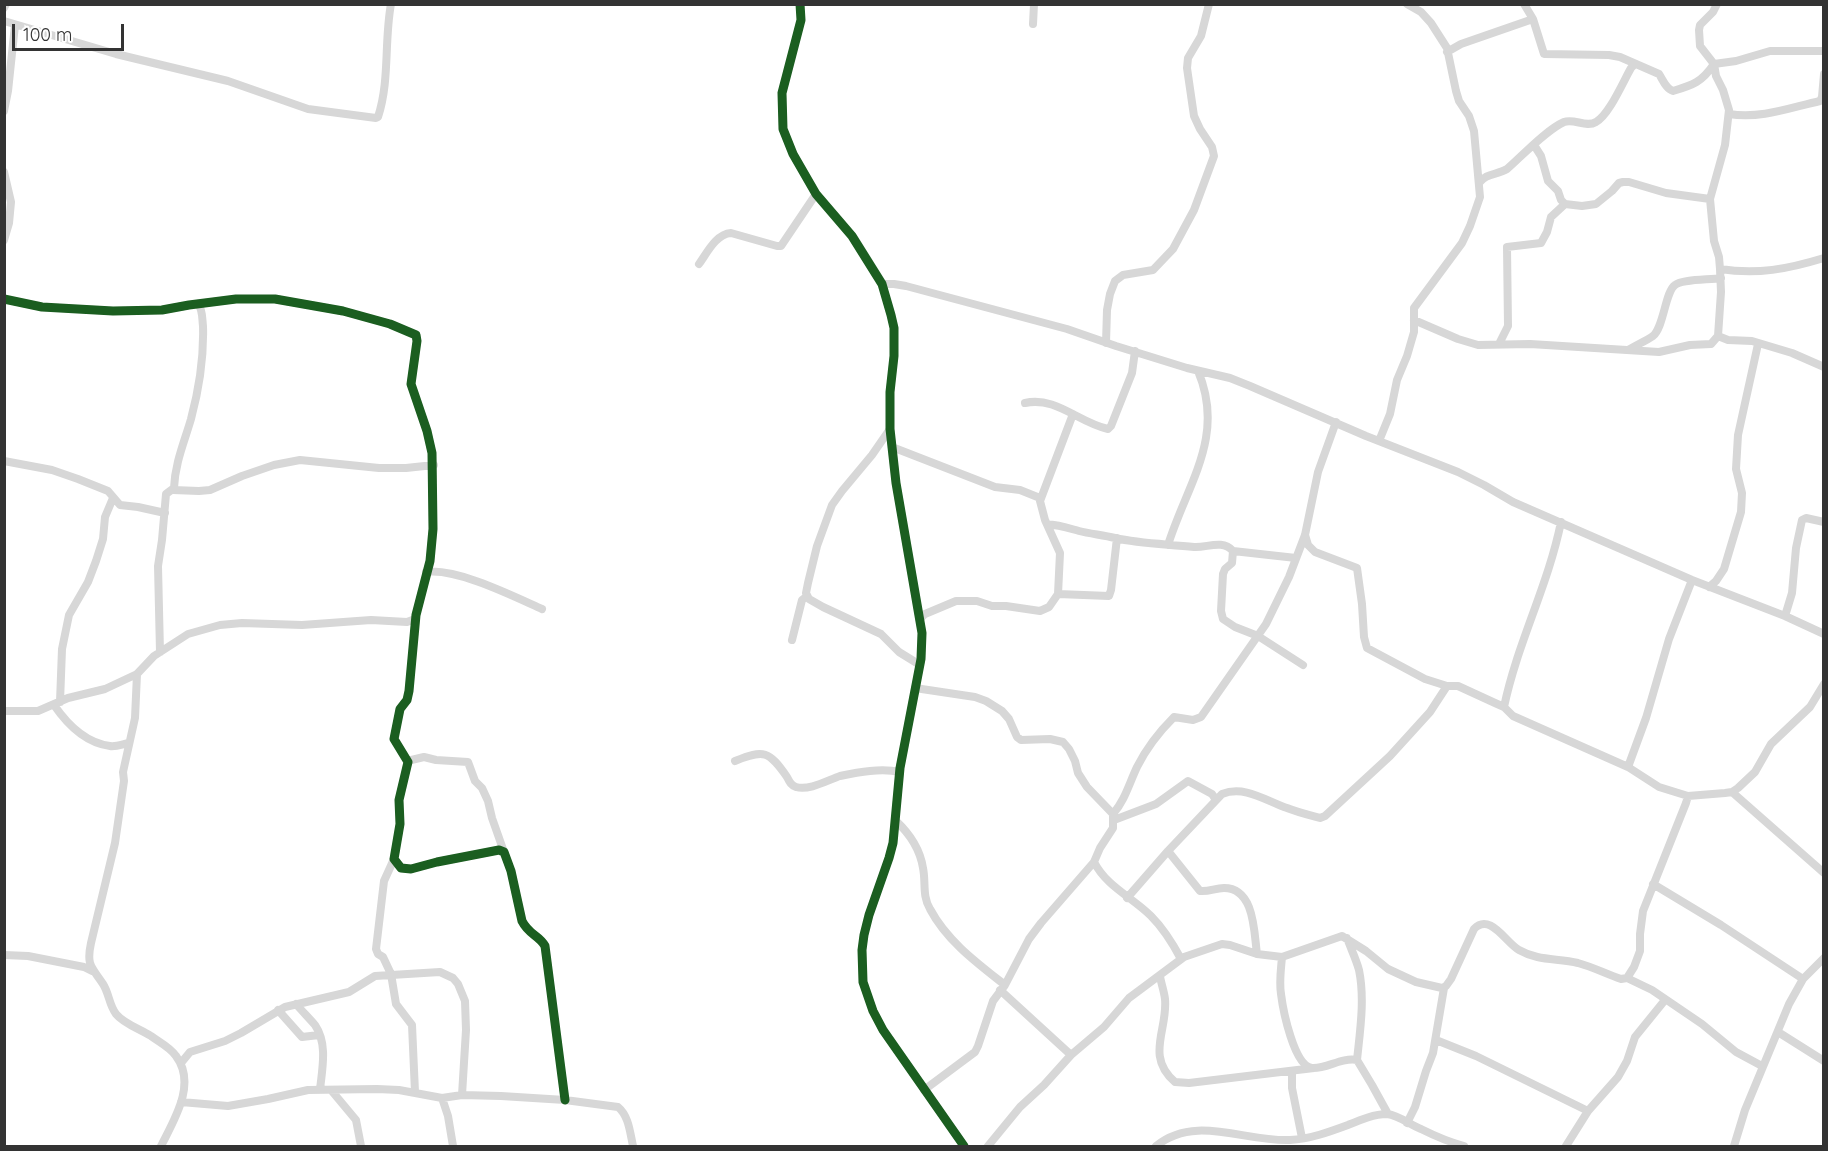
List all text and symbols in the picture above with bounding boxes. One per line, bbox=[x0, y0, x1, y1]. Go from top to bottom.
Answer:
scale bar bbox=[15, 12, 128, 50]
text: 100 m bbox=[23, 23, 72, 46]

